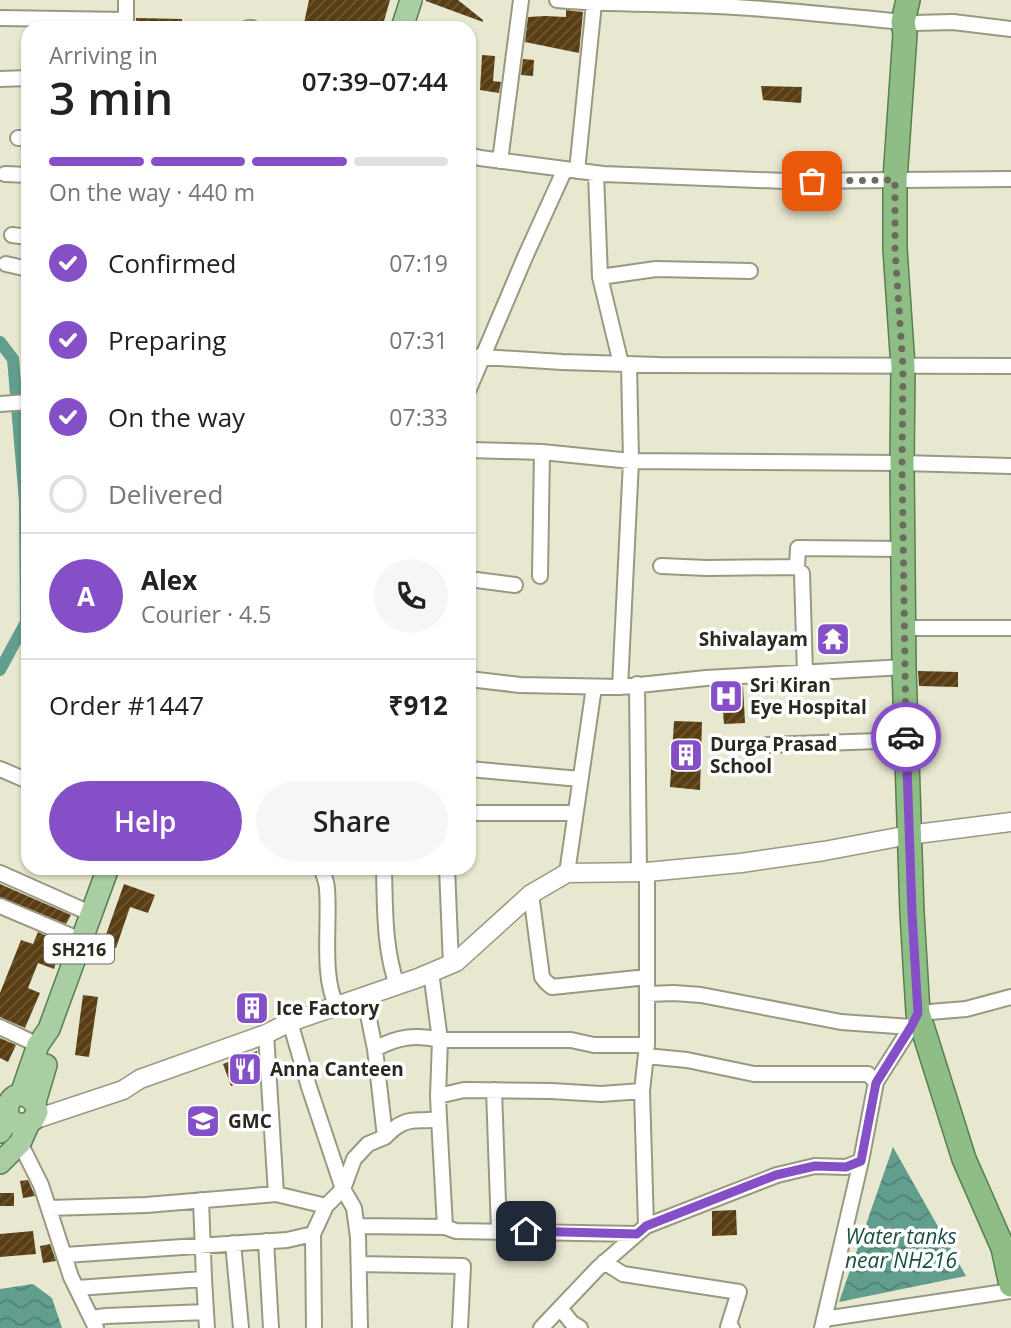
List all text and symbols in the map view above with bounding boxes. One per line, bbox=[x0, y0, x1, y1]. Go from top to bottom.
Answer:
text: Arriving in bbox=[49, 39, 158, 71]
text: 07:39–07:44 bbox=[302, 63, 448, 99]
text: 3 min bbox=[49, 66, 173, 128]
pin bbox=[782, 151, 842, 211]
icon: bag bbox=[793, 162, 831, 200]
text: On the way · 440 m bbox=[49, 176, 255, 208]
icon: check bbox=[49, 244, 87, 282]
text: Confirmed bbox=[108, 245, 236, 281]
text: 07:19 bbox=[389, 247, 448, 279]
icon: check bbox=[49, 321, 87, 359]
text: Preparing bbox=[108, 322, 226, 358]
text: 07:31 bbox=[389, 324, 448, 356]
icon: check bbox=[49, 398, 87, 436]
text: On the way bbox=[108, 399, 245, 435]
text: 07:33 bbox=[389, 401, 448, 433]
text: Delivered bbox=[108, 476, 223, 512]
button: phone bbox=[374, 559, 448, 633]
text: Alex bbox=[141, 562, 197, 598]
text: A bbox=[77, 578, 95, 614]
text: Courier · 4.5 bbox=[141, 598, 271, 630]
temple icon: Shivalayam bbox=[814, 620, 852, 658]
place label: Shivalayam bbox=[699, 626, 808, 652]
place label: Sri Kiran Eye Hospital bbox=[750, 672, 867, 720]
hospital icon: Sri Kiran Eye Hospital bbox=[707, 677, 745, 715]
text: Order #1447 bbox=[49, 687, 204, 723]
text: ₹912 bbox=[389, 687, 448, 723]
courier bbox=[871, 702, 941, 772]
icon: car bbox=[887, 718, 925, 756]
place label: Durga Prasad School bbox=[710, 731, 837, 779]
building icon: Durga Prasad School bbox=[667, 736, 705, 774]
button: Help bbox=[49, 781, 242, 861]
button: Share bbox=[256, 781, 448, 861]
road number: SH216 bbox=[44, 934, 114, 964]
building icon: Ice Factory bbox=[233, 989, 271, 1027]
place label: Ice Factory bbox=[276, 995, 380, 1021]
restaurant icon: Anna Canteen bbox=[226, 1050, 264, 1088]
place label: Anna Canteen bbox=[270, 1056, 404, 1082]
school or university icon: GMC bbox=[184, 1102, 222, 1140]
place label: GMC bbox=[228, 1108, 272, 1134]
pin bbox=[496, 1201, 556, 1261]
icon: home bbox=[507, 1212, 545, 1250]
water label: Water tanks near NH216 bbox=[845, 1222, 957, 1274]

